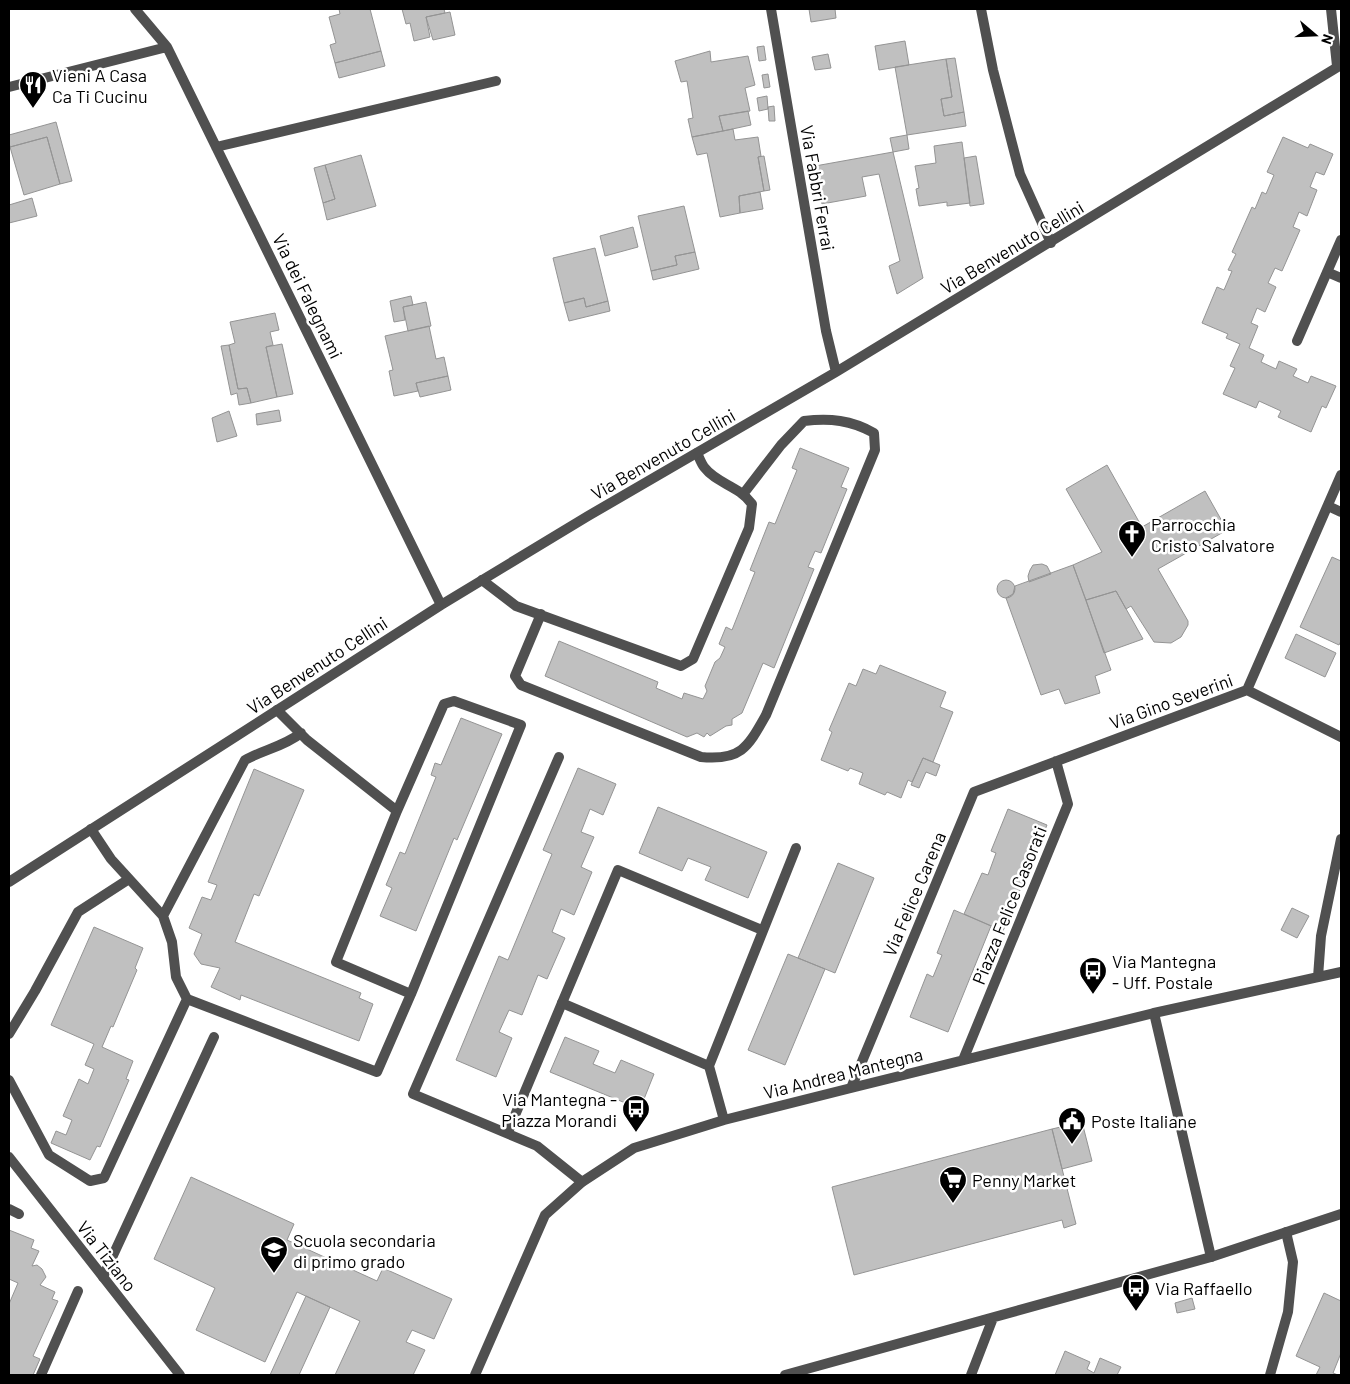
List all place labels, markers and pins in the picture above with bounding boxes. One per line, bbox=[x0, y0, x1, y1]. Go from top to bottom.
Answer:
place label: Vieni A Casa Ca Ti Cucinu bbox=[52, 64, 148, 107]
restaurant icon: Vieni A Casa Ca Ti Cucinu bbox=[18, 70, 48, 109]
place label: Parrocchia Cristo Salvatore bbox=[1151, 513, 1275, 556]
church icon: Parrocchia Cristo Salvatore bbox=[1117, 519, 1147, 558]
place label: Via Mantegna - Uff. Postale bbox=[1112, 950, 1216, 993]
bus stop icon: Via Mantegna - Uff. Postale bbox=[1078, 956, 1108, 995]
place label: Via Mantegna - Piazza Morandi bbox=[501, 1088, 617, 1131]
bus stop icon: Via Mantegna - Piazza Morandi bbox=[621, 1094, 651, 1133]
public building icon: Poste Italiane bbox=[1057, 1106, 1087, 1145]
place label: Poste Italiane bbox=[1091, 1110, 1197, 1132]
supermarket icon: Penny Market bbox=[938, 1165, 968, 1204]
place label: Penny Market bbox=[972, 1169, 1076, 1191]
place label: Scuola secondaria di primo grado bbox=[293, 1229, 436, 1272]
school or university icon: Scuola secondaria di primo grado bbox=[259, 1235, 289, 1274]
bus stop icon: Via Raffaello bbox=[1121, 1273, 1151, 1312]
place label: Via Raffaello bbox=[1155, 1277, 1253, 1299]

